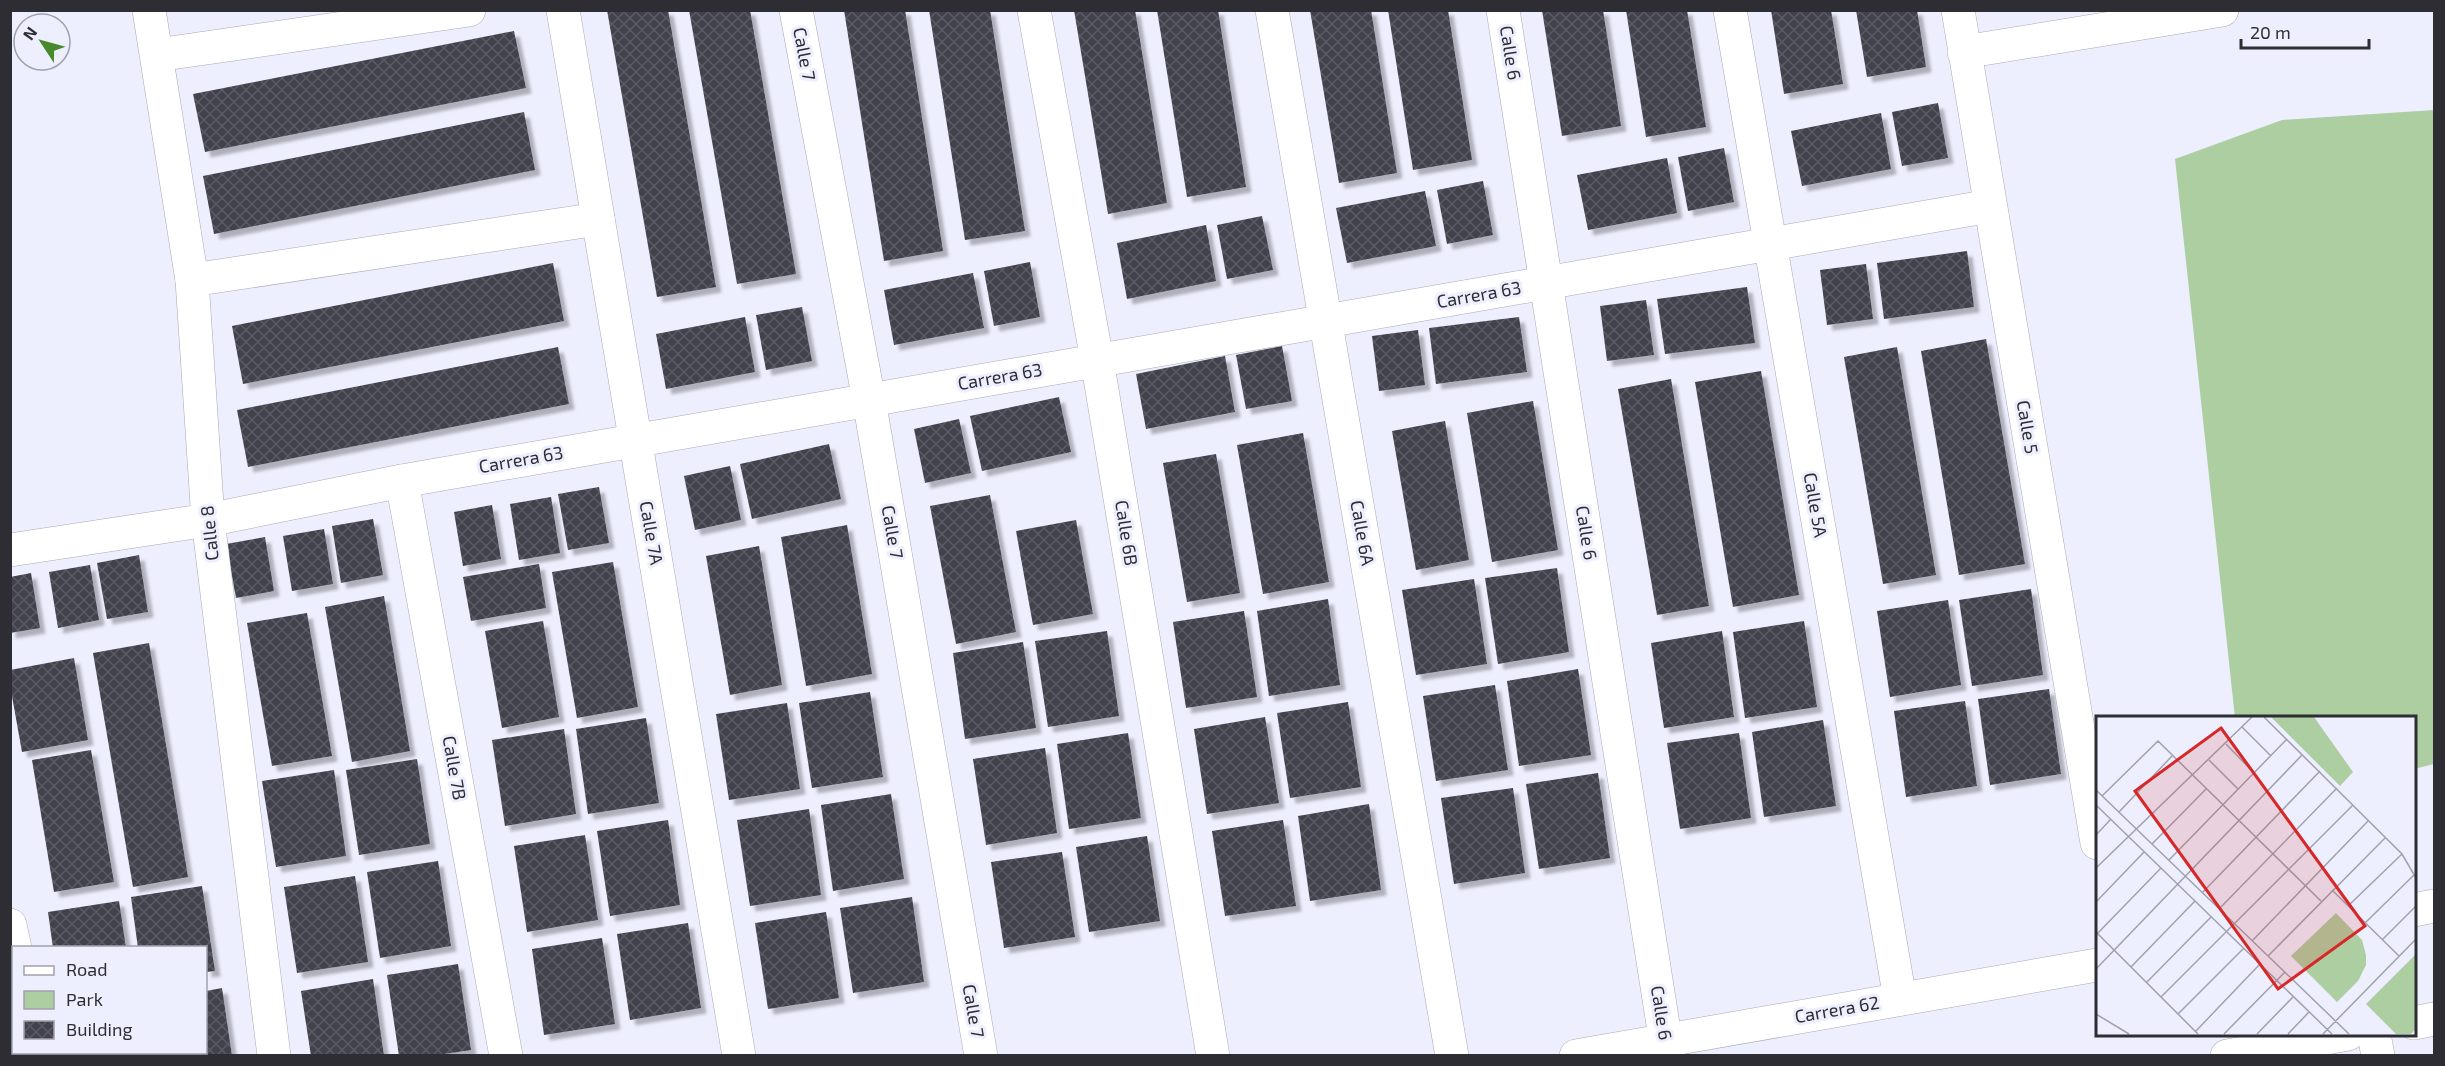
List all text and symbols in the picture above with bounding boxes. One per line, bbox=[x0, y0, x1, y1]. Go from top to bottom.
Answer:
north arrow bbox=[12, 12, 72, 72]
scale bar bbox=[2241, 12, 2368, 50]
text: 20 m bbox=[2250, 21, 2291, 43]
text: N bbox=[18, 23, 41, 43]
street label: Calle 6 bbox=[1496, 24, 1526, 82]
street label: Calle 7 bbox=[789, 25, 821, 82]
street label: Carrera 63 bbox=[1435, 276, 1523, 312]
street label: Carrera 63 bbox=[956, 358, 1044, 394]
street label: Calle 5 bbox=[2012, 398, 2044, 455]
street label: Carrera 63 bbox=[477, 441, 565, 477]
street label: Calle 5A bbox=[1799, 471, 1833, 540]
street label: Calle 6A bbox=[1346, 498, 1380, 568]
street label: Calle 7A bbox=[636, 499, 669, 567]
street label: Calle 6B bbox=[1111, 499, 1143, 567]
street label: Calle 7 bbox=[877, 503, 908, 560]
street label: Calle 8 bbox=[195, 504, 223, 562]
street label: Calle 6 bbox=[1572, 504, 1602, 562]
inset map bbox=[2096, 716, 2415, 1036]
street label: Calle 7B bbox=[439, 734, 471, 802]
legend bbox=[12, 946, 207, 1054]
text: Road bbox=[66, 958, 107, 980]
street label: Calle 7 bbox=[958, 982, 989, 1039]
street label: Calle 6 bbox=[1647, 984, 1677, 1042]
text: Park bbox=[66, 988, 103, 1010]
street label: Carrera 62 bbox=[1793, 991, 1881, 1027]
text: Building bbox=[66, 1018, 133, 1040]

